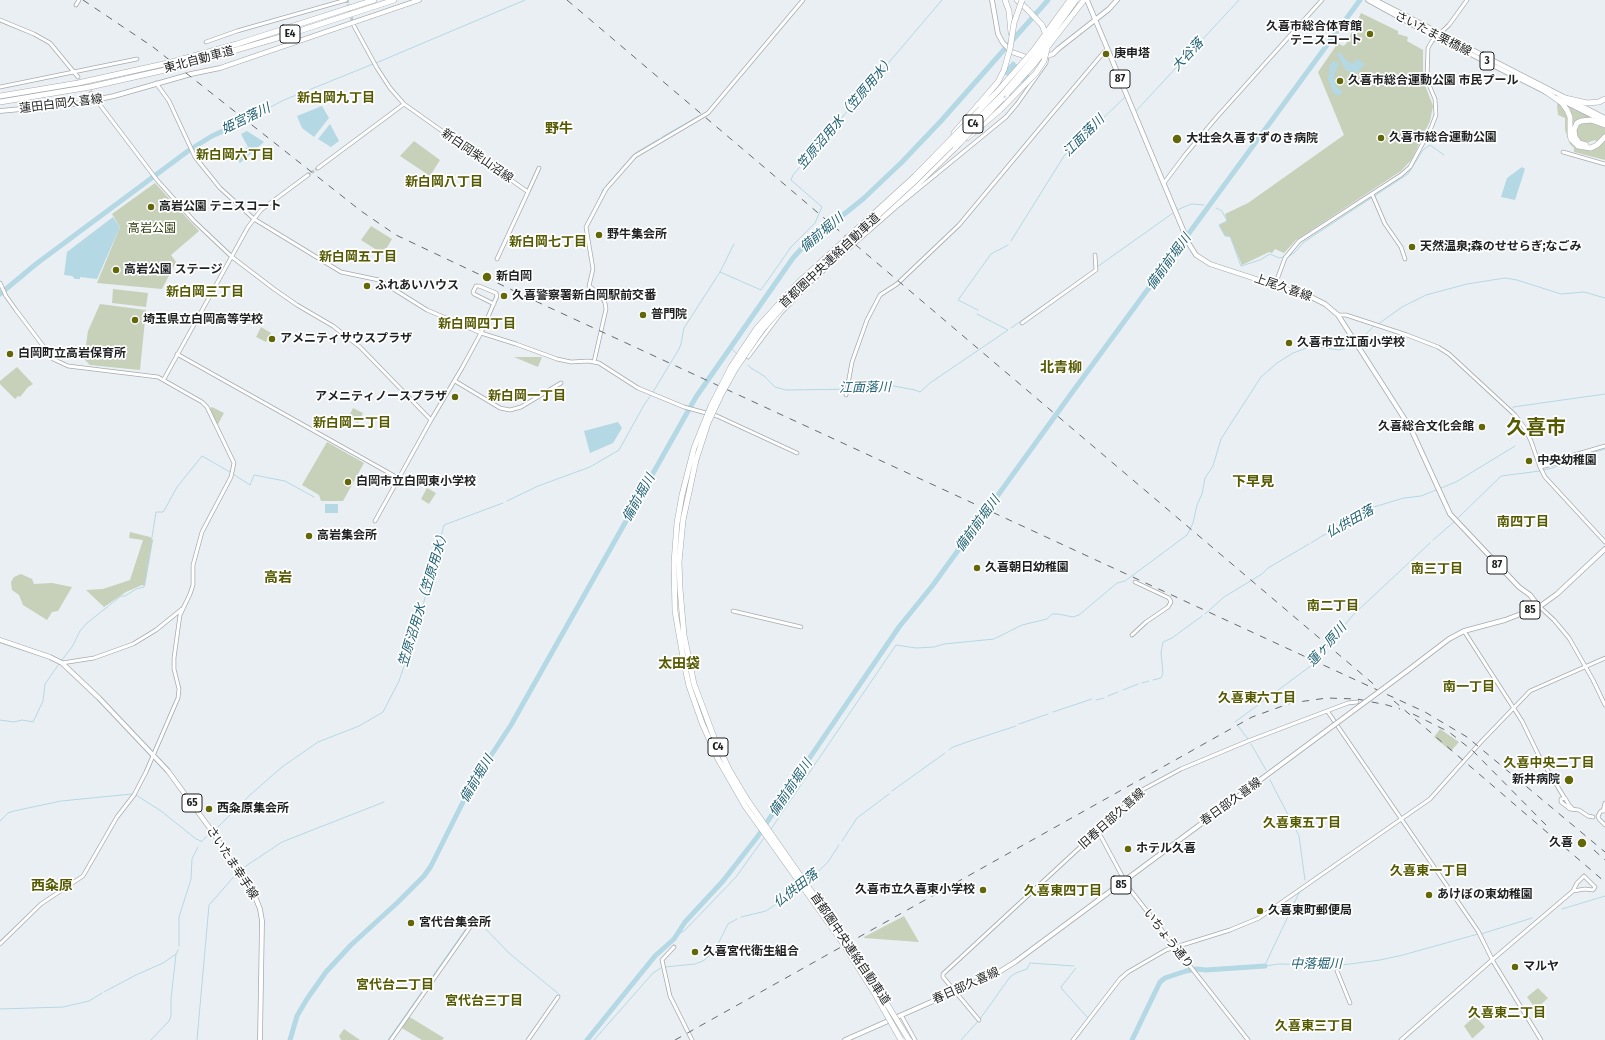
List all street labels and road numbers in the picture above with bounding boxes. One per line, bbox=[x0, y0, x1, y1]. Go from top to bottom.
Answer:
street label: さいたま栗橋線 bbox=[1392, 9, 1474, 59]
road number: E4 bbox=[280, 25, 300, 43]
street label: 東北自動車道 bbox=[162, 44, 236, 76]
road number: 3 bbox=[1480, 52, 1494, 70]
road number: 87 bbox=[1110, 70, 1130, 88]
street label: 蓮田白岡久喜線 bbox=[18, 92, 104, 116]
road number: C4 bbox=[963, 115, 983, 133]
street label: 新白岡柴山沼線 bbox=[438, 126, 516, 186]
street label: 首都圏中央連絡自動車道 bbox=[777, 211, 883, 311]
street label: 上尾久喜線 bbox=[1252, 271, 1314, 305]
road number: 87 bbox=[1487, 556, 1507, 574]
road number: 85 bbox=[1520, 601, 1540, 619]
road number: C4 bbox=[708, 738, 728, 756]
street label: 春日部久喜線 bbox=[1198, 775, 1264, 829]
street label: 旧春日部久喜線 bbox=[1076, 786, 1148, 852]
road number: 65 bbox=[182, 794, 202, 812]
street label: さいたま幸手線 bbox=[203, 824, 261, 902]
road number: 85 bbox=[1111, 876, 1131, 894]
street label: 首都圏中央連絡自動車道 bbox=[807, 890, 893, 1008]
street label: いちょう通り bbox=[1140, 906, 1196, 972]
street label: 春日部久喜線 bbox=[930, 965, 1002, 1007]

